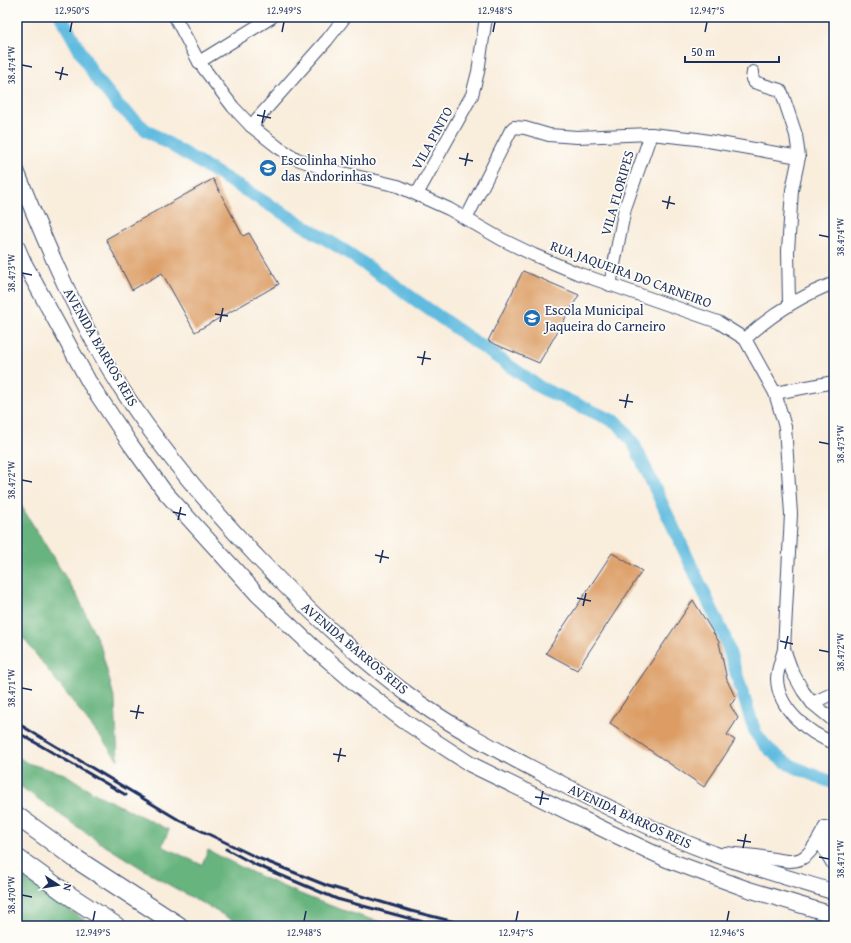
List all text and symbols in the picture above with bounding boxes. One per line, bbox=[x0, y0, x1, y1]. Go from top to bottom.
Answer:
text: 12.950°S bbox=[55, 3, 90, 18]
text: 12.949°S bbox=[267, 3, 302, 18]
text: 12.948°S bbox=[478, 3, 513, 18]
text: 12.947°S bbox=[690, 3, 725, 18]
scale bar bbox=[685, 38, 779, 64]
text: 50 m bbox=[691, 43, 715, 60]
text: 38.474°W bbox=[4, 45, 19, 84]
street label: VILA PINTO bbox=[406, 103, 458, 173]
street label: VILA FLORIPES bbox=[595, 148, 639, 238]
place label: Escolinha Ninho das Andorinhas bbox=[281, 150, 376, 186]
school or university icon: Escolinha Ninho das Andorinhas bbox=[258, 158, 278, 178]
text: 38.474°W bbox=[833, 217, 848, 256]
street label: RUA JAQUEIRA DO CARNEIRO bbox=[547, 235, 715, 313]
text: 38.473°W bbox=[4, 253, 19, 292]
street label: AVENIDA BARROS REIS bbox=[59, 284, 143, 410]
place label: Escola Municipal Jaqueira do Carneiro bbox=[543, 300, 666, 336]
school or university icon: Escola Municipal Jaqueira do Carneiro bbox=[522, 308, 542, 328]
text: 38.473°W bbox=[833, 424, 848, 463]
text: 38.472°W bbox=[4, 460, 19, 499]
street label: AVENIDA BARROS REIS bbox=[297, 597, 413, 699]
text: 38.472°W bbox=[833, 632, 848, 671]
text: 38.471°W bbox=[4, 668, 19, 707]
street label: AVENIDA BARROS REIS bbox=[565, 779, 695, 853]
text: 38.471°W bbox=[833, 839, 848, 878]
north arrow bbox=[38, 865, 78, 905]
text: 38.470°W bbox=[4, 875, 19, 914]
text: N bbox=[59, 882, 76, 893]
text: 12.949°S bbox=[76, 925, 111, 940]
text: 12.948°S bbox=[287, 925, 322, 940]
text: 12.947°S bbox=[499, 925, 534, 940]
text: 12.946°S bbox=[710, 925, 745, 940]

